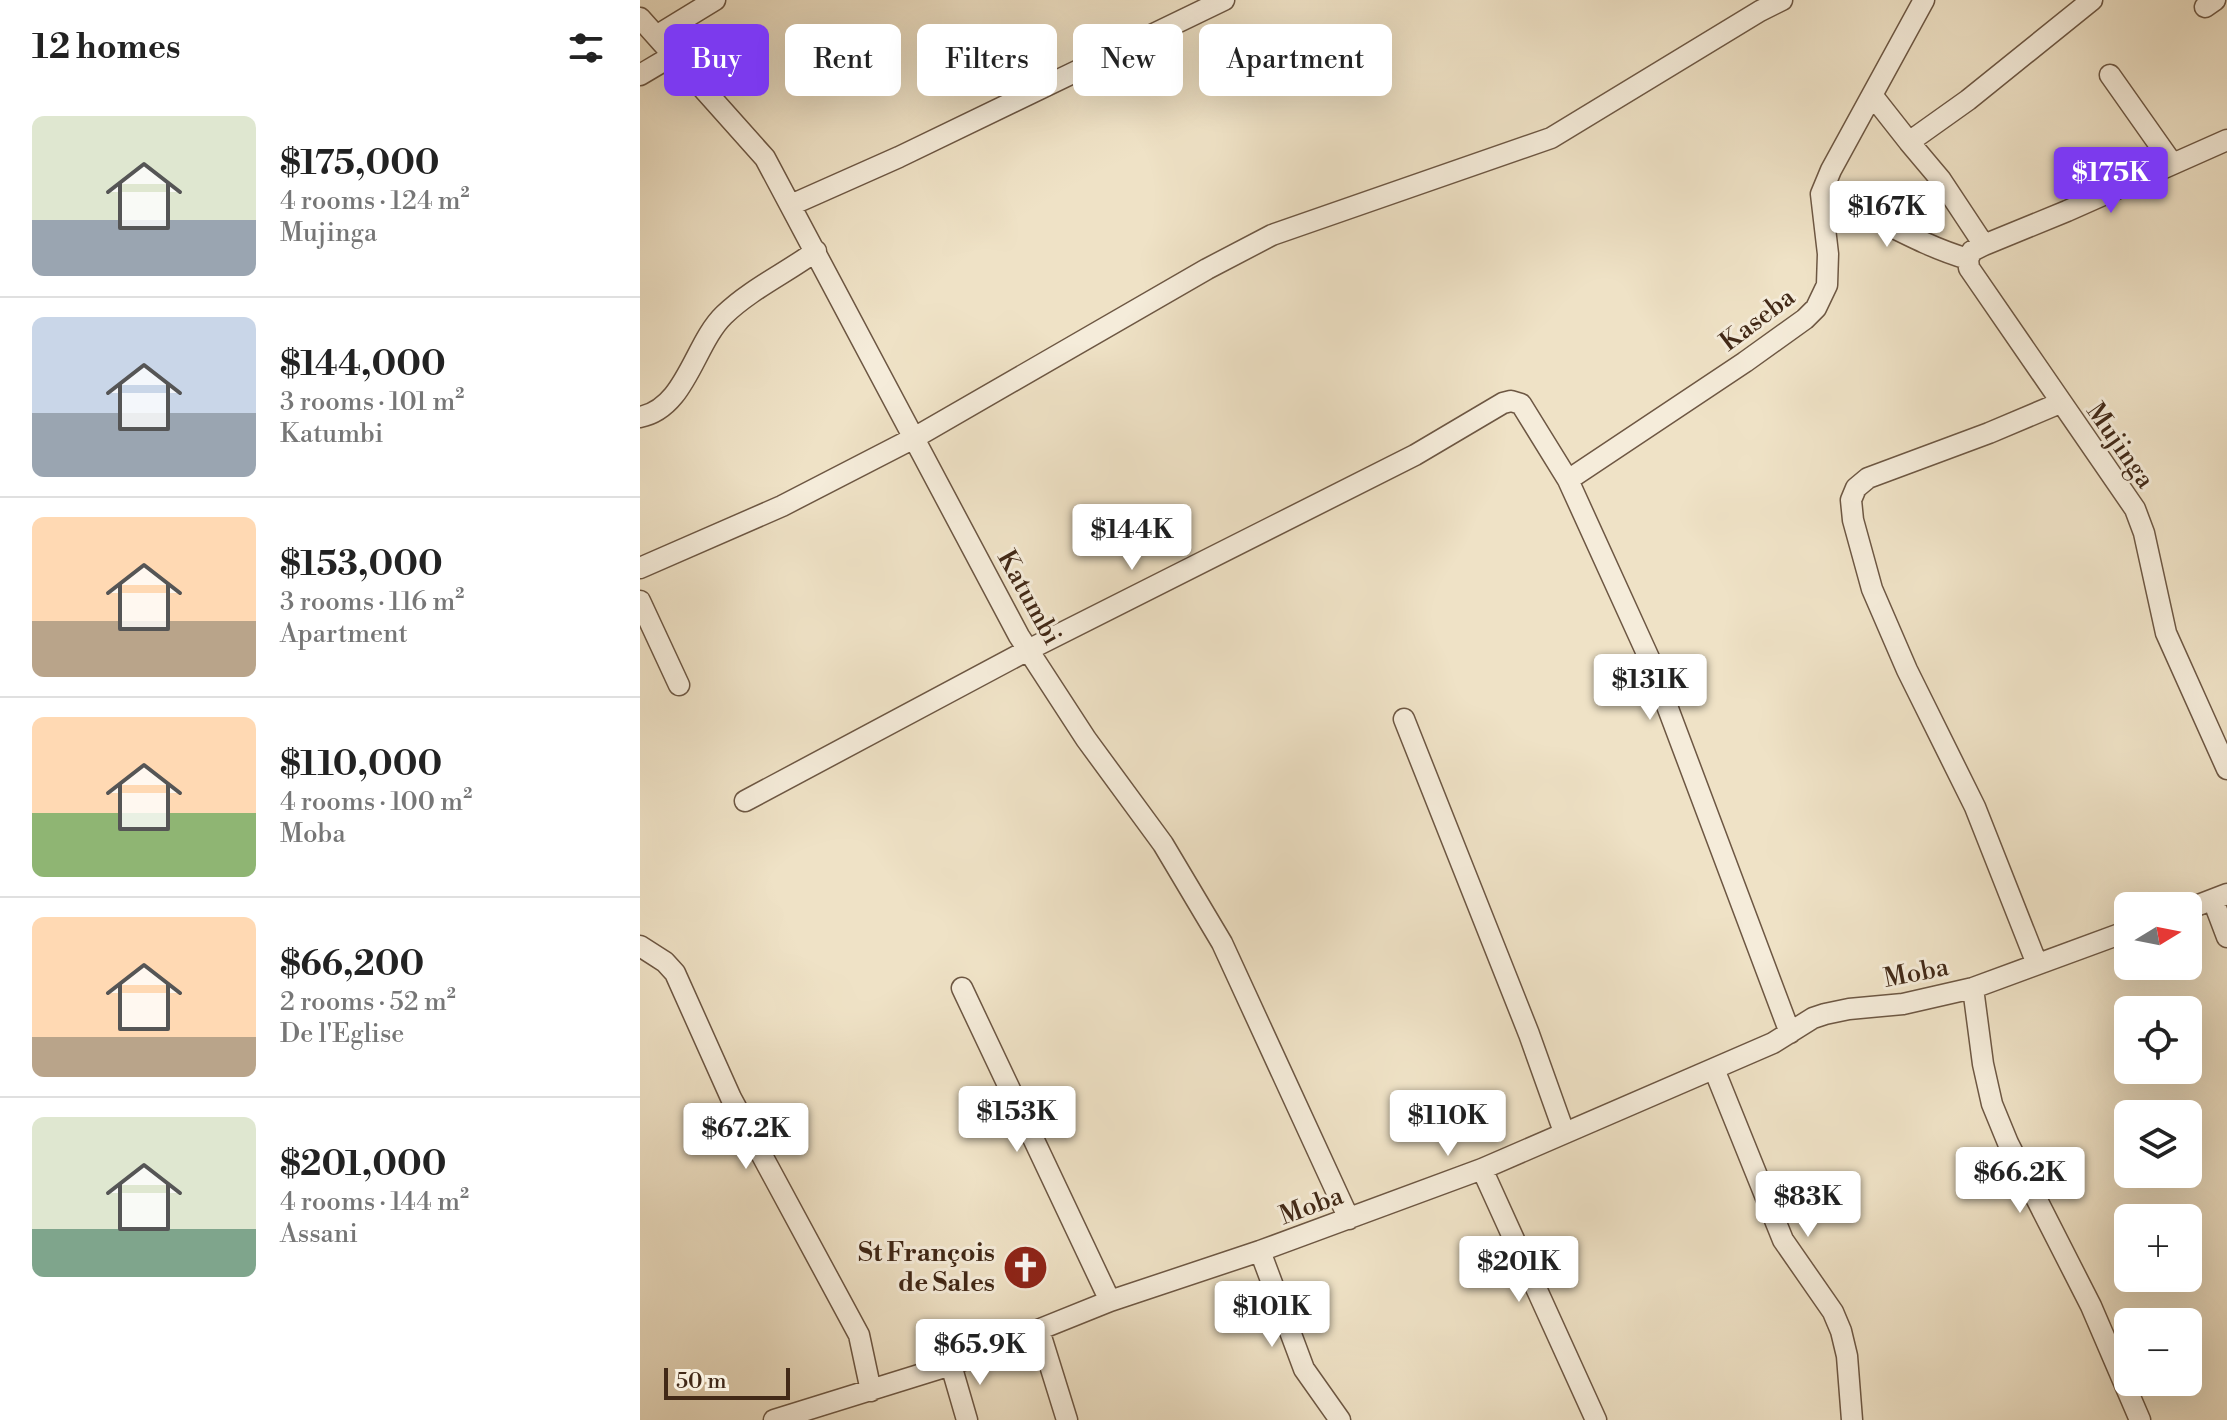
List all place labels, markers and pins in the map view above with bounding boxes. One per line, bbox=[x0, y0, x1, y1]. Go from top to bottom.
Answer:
pin: $175K bbox=[2055, 147, 2167, 215]
pin: $167K bbox=[1831, 181, 1943, 249]
pin: $144K bbox=[1076, 504, 1188, 572]
pin: $131K bbox=[1594, 654, 1706, 722]
pin: $153K bbox=[961, 1086, 1073, 1154]
pin: $110K bbox=[1392, 1090, 1504, 1158]
pin: $67.2K bbox=[681, 1103, 811, 1171]
pin: $66.2K bbox=[1955, 1147, 2085, 1215]
pin: $83K bbox=[1761, 1171, 1855, 1239]
pin: $201K bbox=[1463, 1236, 1575, 1304]
place label: St François de Sales bbox=[858, 1237, 995, 1299]
church icon: St François de Sales bbox=[1002, 1243, 1050, 1291]
pin: $101K bbox=[1216, 1281, 1328, 1349]
pin: $65.9K bbox=[915, 1319, 1045, 1387]

